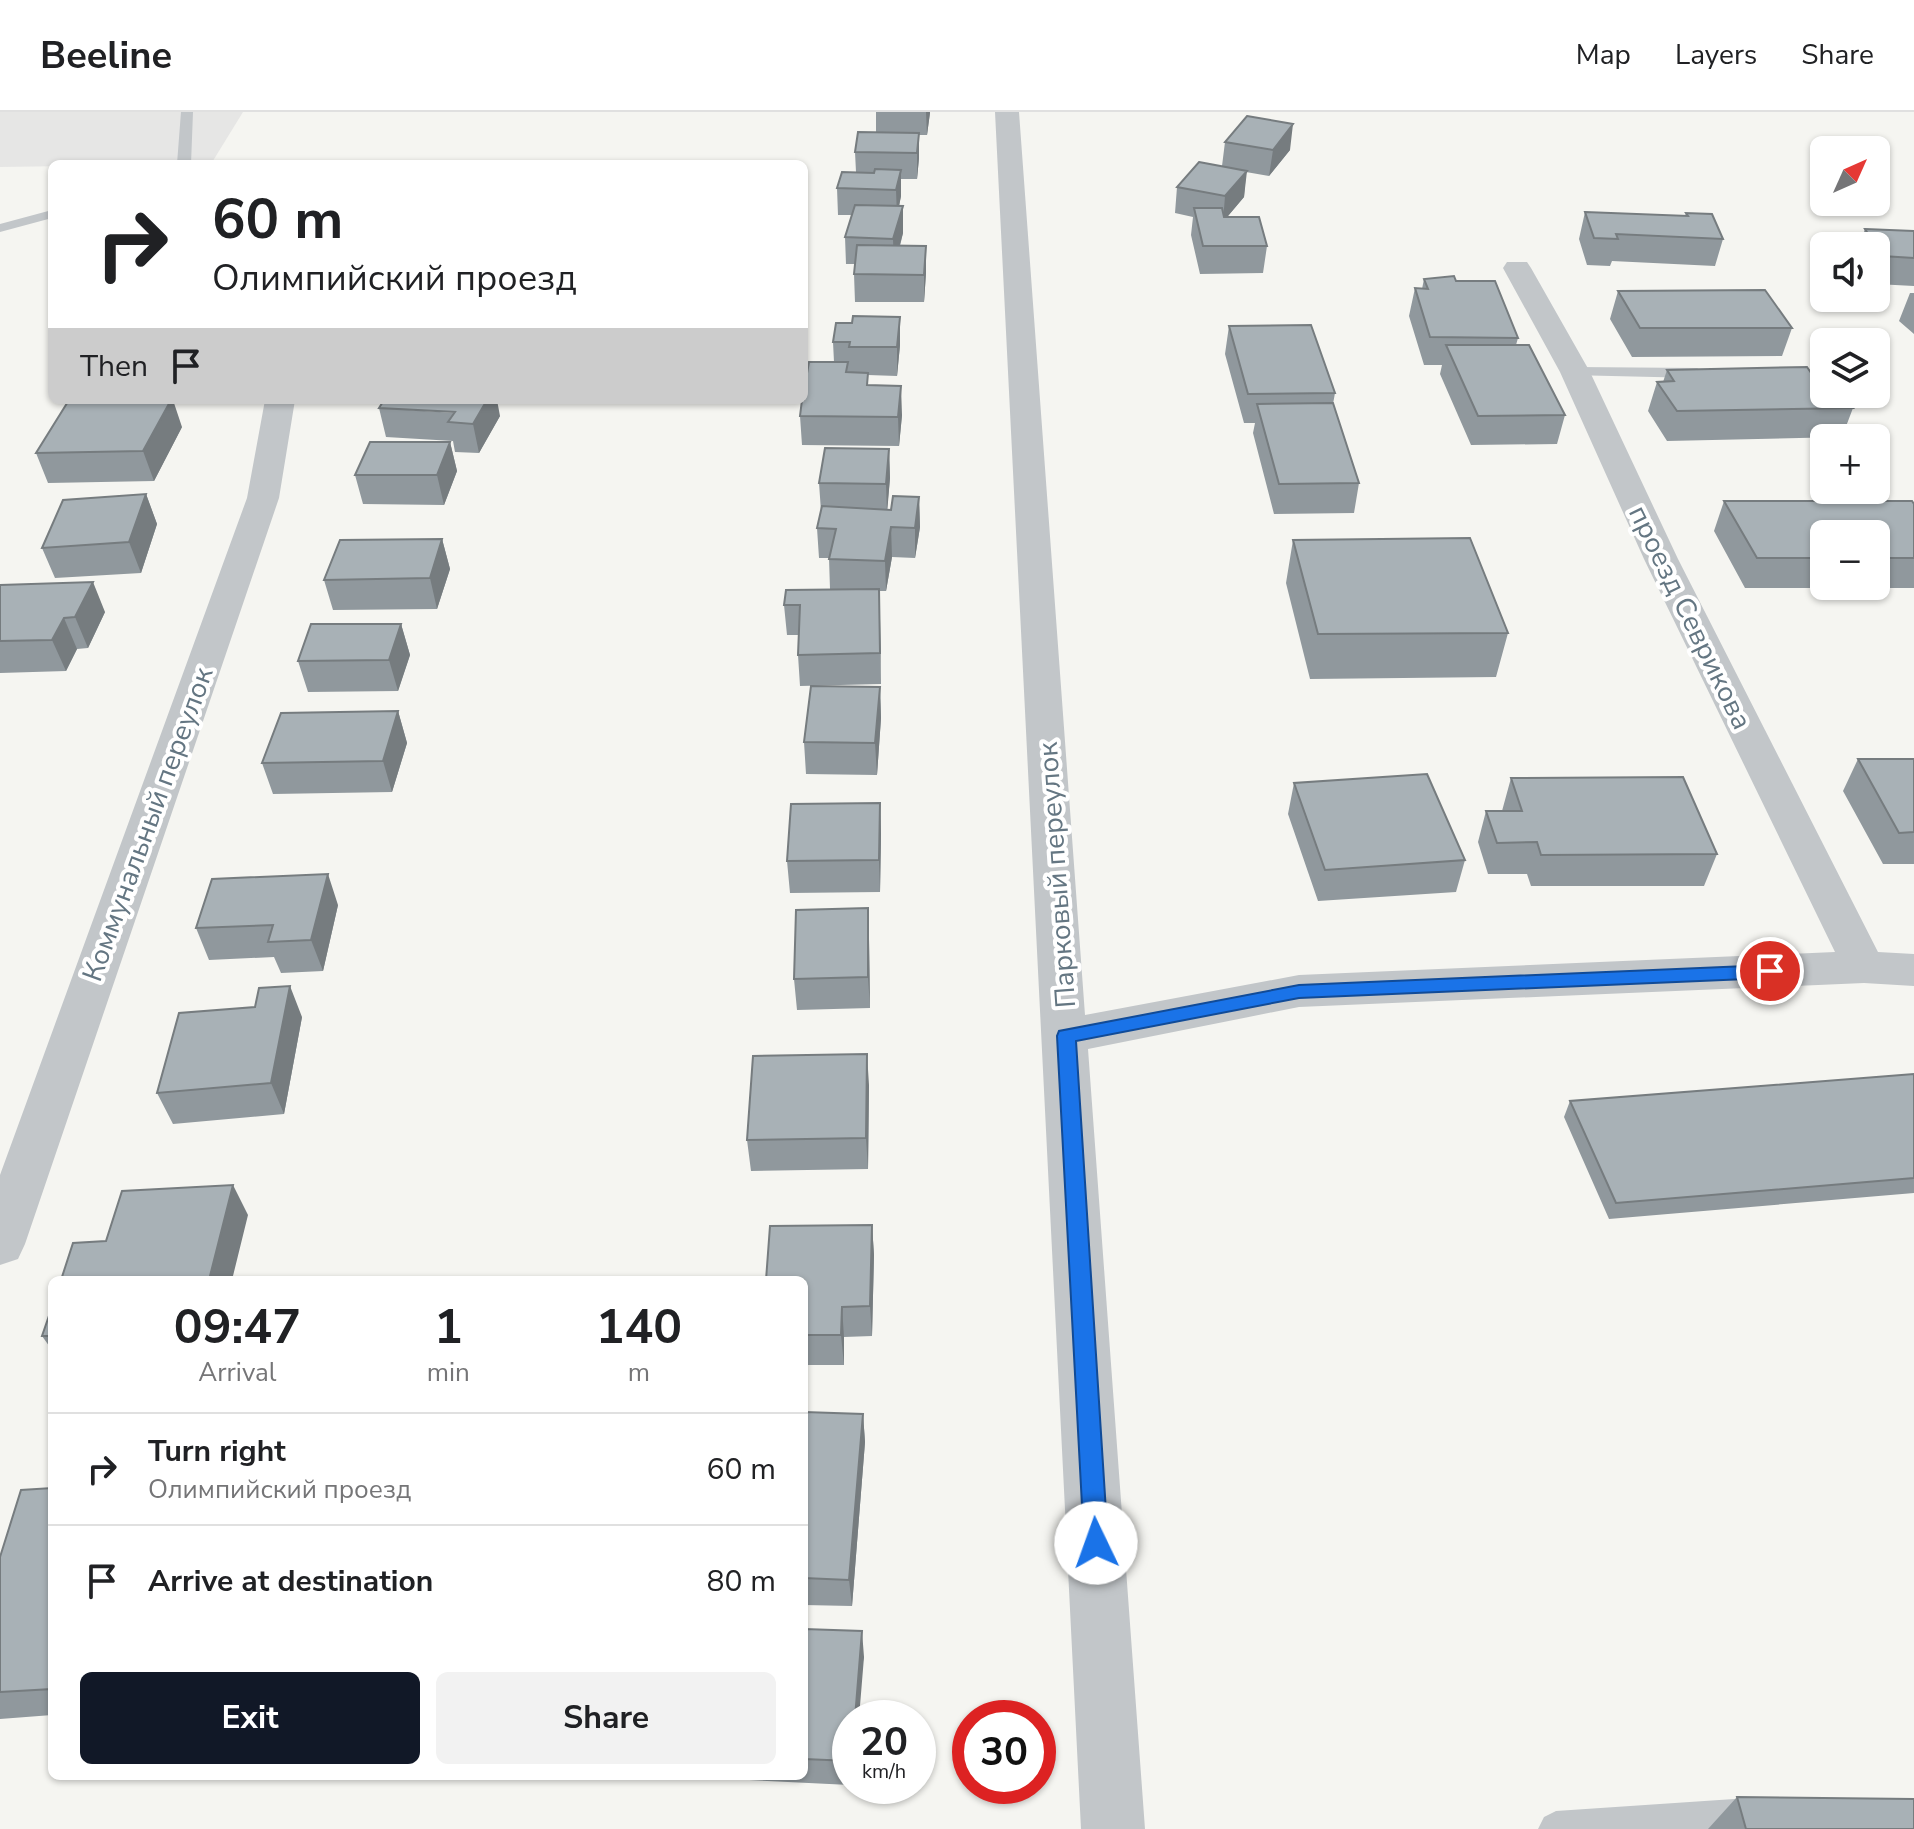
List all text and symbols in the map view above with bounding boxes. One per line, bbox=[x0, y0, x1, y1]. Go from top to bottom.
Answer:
text: Beeline bbox=[40, 30, 172, 81]
text: Map bbox=[1576, 36, 1631, 74]
text: Layers bbox=[1675, 36, 1757, 74]
text: Share bbox=[1801, 36, 1874, 74]
north arrow bbox=[1810, 136, 1890, 216]
map controls bbox=[1810, 136, 1890, 600]
text: 60 m bbox=[212, 181, 343, 258]
icon: right bbox=[80, 192, 184, 296]
button: sound bbox=[1810, 232, 1890, 312]
text: Олимпийский проезд bbox=[212, 254, 577, 303]
button: layers bbox=[1810, 328, 1890, 408]
icon: arrive bbox=[164, 344, 208, 388]
text: Then bbox=[80, 346, 148, 387]
button: + bbox=[1810, 424, 1890, 504]
street label: проезд Севрикова bbox=[1619, 499, 1761, 736]
button: − bbox=[1810, 520, 1890, 600]
street label: Коммунальный переулок bbox=[73, 662, 223, 987]
street label: Парковый переулок bbox=[1029, 740, 1085, 1009]
pin bbox=[1736, 937, 1804, 1005]
icon: arrive bbox=[1748, 949, 1792, 993]
text: 09:47 bbox=[174, 1294, 301, 1360]
text: 1 bbox=[434, 1294, 463, 1360]
text: 140 bbox=[596, 1294, 682, 1360]
text: Arrival bbox=[198, 1355, 277, 1390]
text: min bbox=[427, 1355, 470, 1390]
text: m bbox=[628, 1355, 650, 1390]
text: Turn right bbox=[148, 1431, 286, 1472]
icon: right bbox=[80, 1447, 124, 1491]
text: 60 m bbox=[707, 1449, 776, 1490]
text: Олимпийский проезд bbox=[148, 1472, 411, 1507]
position arrow bbox=[1054, 1501, 1138, 1585]
icon: arrive bbox=[80, 1559, 124, 1603]
text: Arrive at destination bbox=[148, 1561, 433, 1602]
text: 80 m bbox=[707, 1561, 776, 1602]
button: Exit bbox=[80, 1672, 420, 1764]
button: Share bbox=[436, 1672, 776, 1764]
speed limit sign: 30 bbox=[952, 1700, 1056, 1804]
text: 20 bbox=[860, 1715, 908, 1769]
text: km/h bbox=[862, 1758, 906, 1785]

